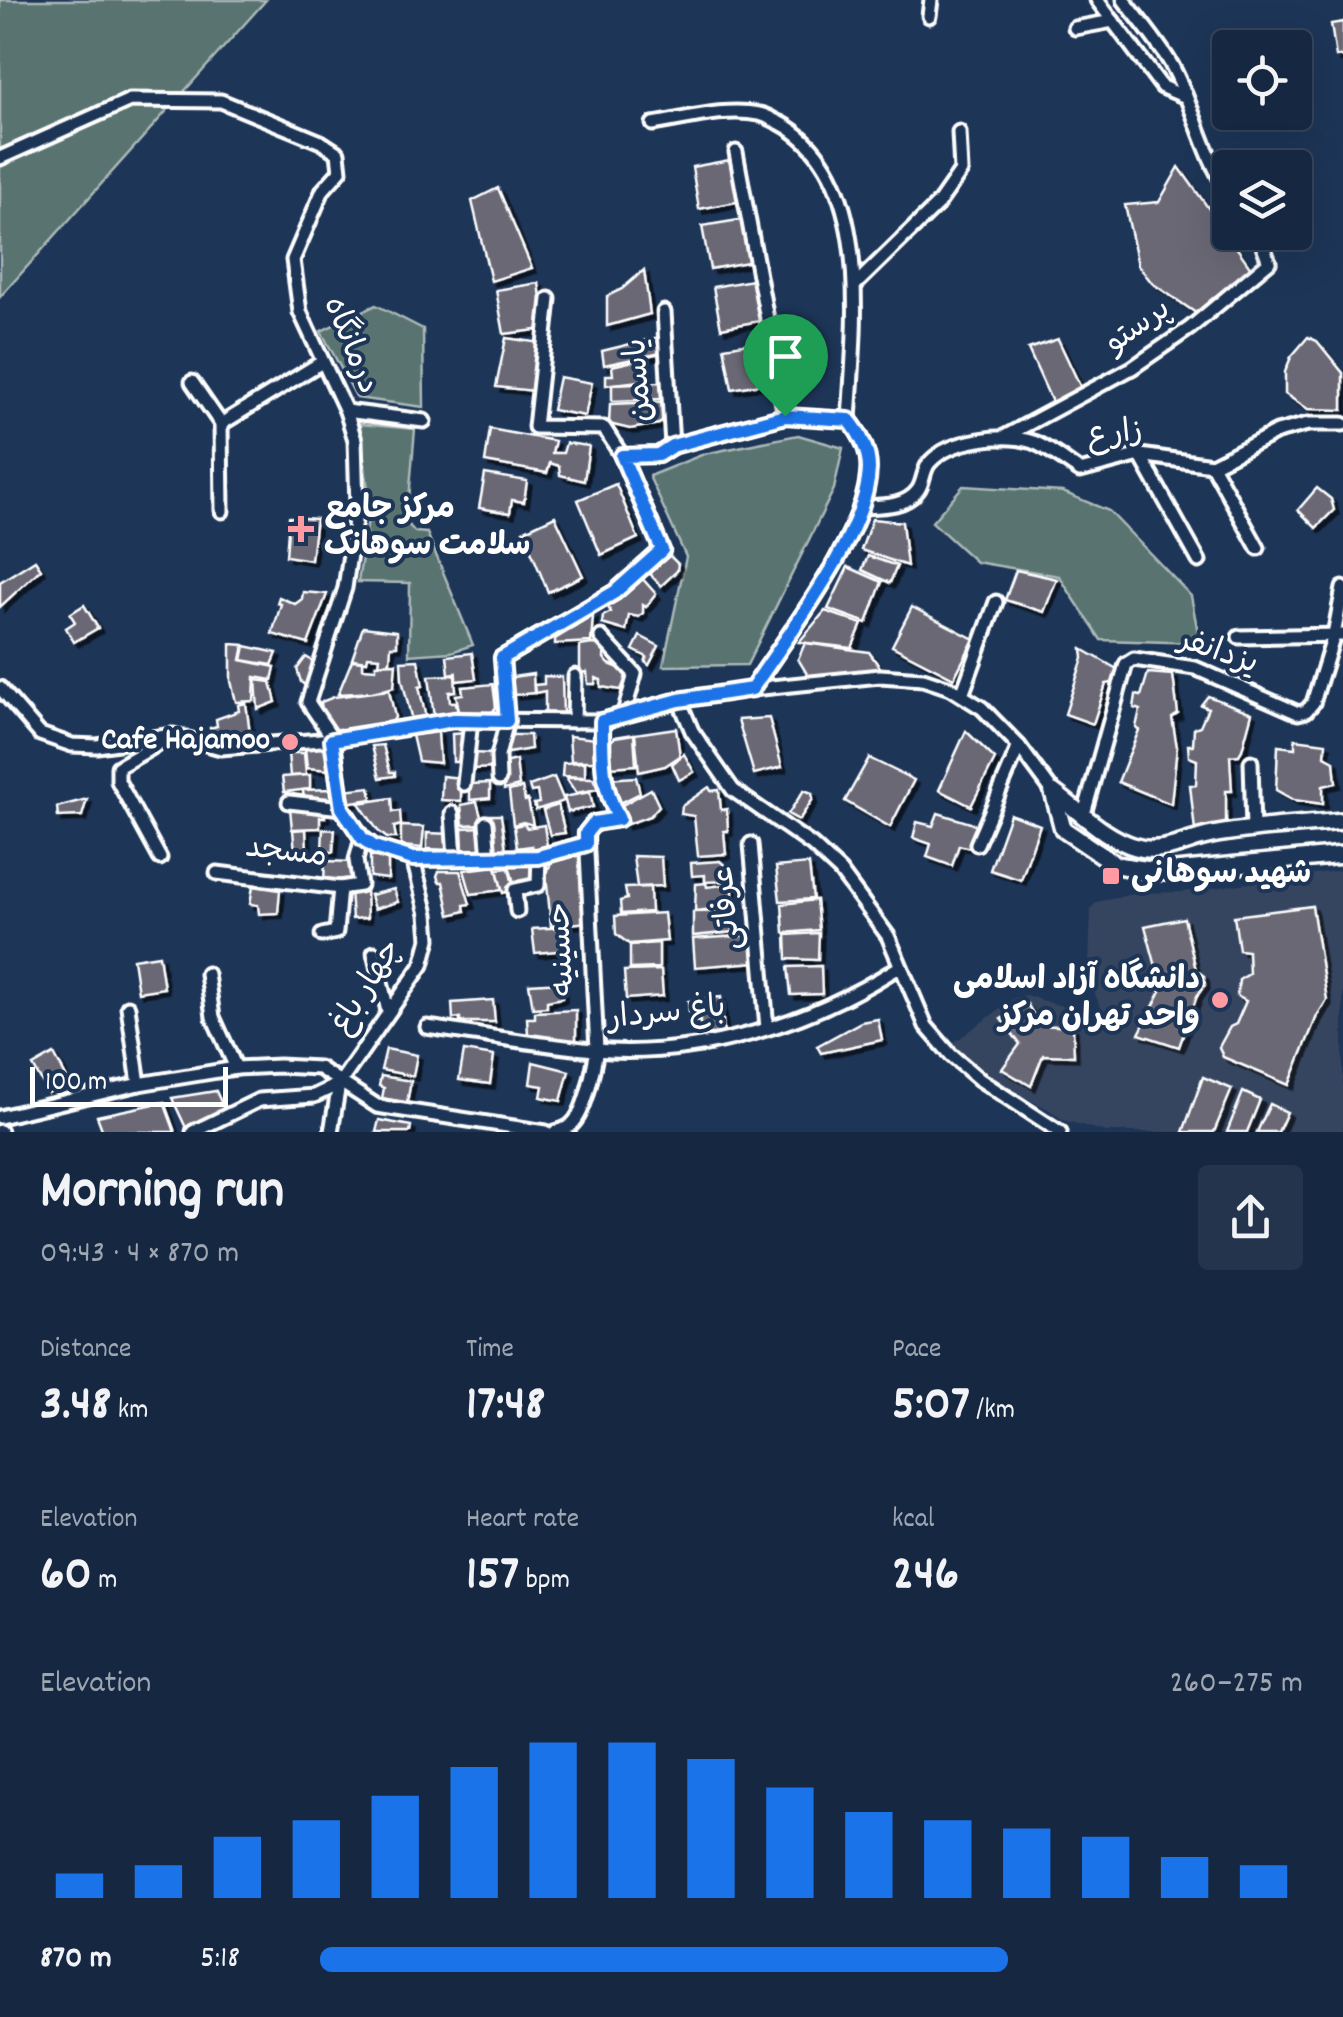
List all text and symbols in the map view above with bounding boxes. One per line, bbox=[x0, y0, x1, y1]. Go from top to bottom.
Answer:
map controls bbox=[1212, 30, 1312, 250]
button: locate bbox=[1212, 30, 1312, 130]
button: layers bbox=[1212, 150, 1312, 250]
street label: پرستو bbox=[1095, 289, 1182, 369]
street label: درمانگاه bbox=[309, 290, 389, 402]
pin bbox=[743, 314, 828, 417]
icon: arrive bbox=[758, 329, 813, 384]
street label: یاسمن bbox=[615, 336, 667, 424]
street label: زارع bbox=[1084, 410, 1146, 462]
place label: مرکز جامع سلامت سوهانک bbox=[324, 488, 530, 571]
marker: مرکز جامع سلامت سوهانک bbox=[288, 516, 314, 542]
street label: یزدانفر bbox=[1169, 618, 1264, 689]
place label: Cafe Hajamoo bbox=[101, 719, 270, 765]
marker: Cafe Hajamoo bbox=[279, 731, 301, 753]
street label: مسجد bbox=[242, 826, 330, 882]
place label: شهید سوهانی bbox=[1131, 853, 1311, 899]
street label: عرفاتی bbox=[702, 864, 756, 952]
marker: شهید سوهانی bbox=[1100, 865, 1122, 887]
street label: حسینیه bbox=[539, 901, 589, 997]
street label: چهار باغ bbox=[320, 931, 416, 1045]
place label: دانشگاه آزاد اسلامی واحد تهران مرکز bbox=[953, 957, 1200, 1042]
street label: باغ سردار bbox=[603, 986, 728, 1044]
marker: دانشگاه آزاد اسلامی واحد تهران مرکز bbox=[1209, 989, 1231, 1011]
scale bar bbox=[30, 1062, 228, 1106]
text: 100 m bbox=[45, 1064, 107, 1104]
text: Morning run bbox=[40, 1155, 284, 1234]
button: share bbox=[1198, 1165, 1303, 1270]
text: 09:43 · 4 × 870 m bbox=[40, 1232, 239, 1278]
text: Distance bbox=[40, 1331, 131, 1371]
text: Time bbox=[466, 1331, 514, 1371]
text: Pace bbox=[892, 1331, 941, 1371]
text: 3.48 bbox=[40, 1371, 111, 1443]
text: 17:48 bbox=[466, 1371, 545, 1443]
text: 5:07 bbox=[892, 1371, 970, 1443]
text: km bbox=[111, 1392, 148, 1432]
text: /km bbox=[970, 1392, 1015, 1432]
text: Elevation bbox=[40, 1501, 137, 1541]
text: Heart rate bbox=[466, 1501, 579, 1541]
text: kcal bbox=[892, 1501, 935, 1541]
text: 60 bbox=[40, 1541, 92, 1613]
text: 157 bbox=[466, 1541, 519, 1613]
text: 246 bbox=[892, 1541, 959, 1613]
text: m bbox=[92, 1562, 117, 1602]
text: bpm bbox=[519, 1562, 570, 1602]
text: Elevation bbox=[40, 1662, 151, 1708]
text: 260–275 m bbox=[1170, 1662, 1303, 1708]
text: 870 m bbox=[40, 1937, 112, 1983]
text: 5:18 bbox=[200, 1937, 240, 1983]

